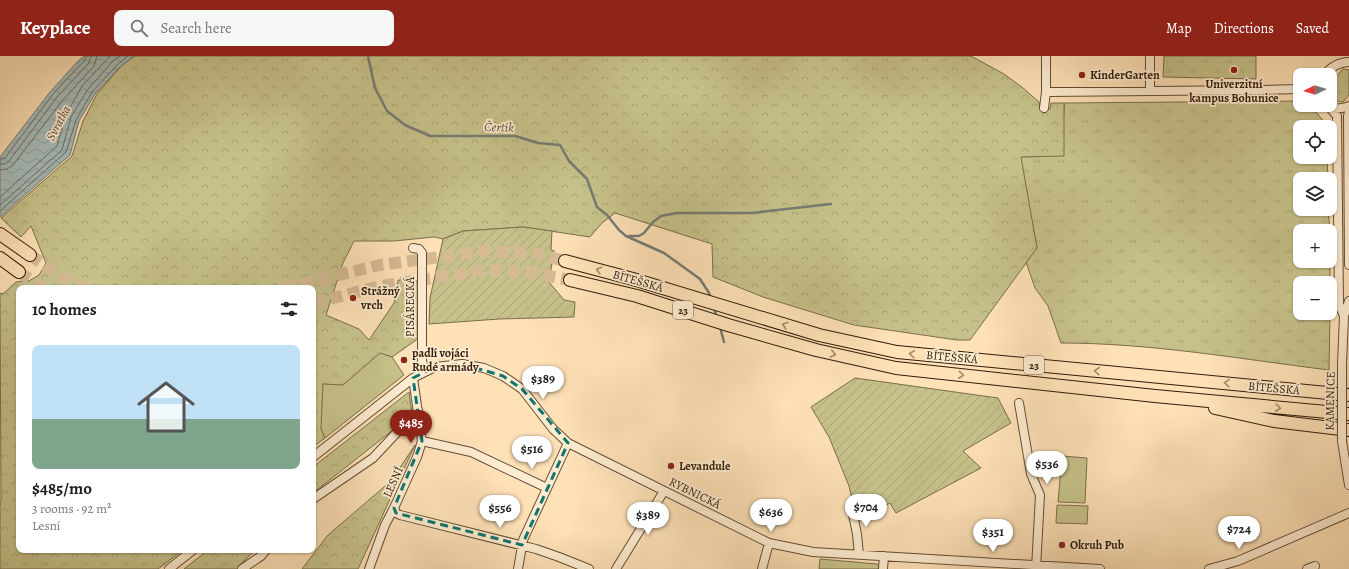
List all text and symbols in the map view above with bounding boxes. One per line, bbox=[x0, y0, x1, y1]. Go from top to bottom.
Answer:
search box bbox=[114, 10, 394, 46]
text: Keyplace bbox=[20, 15, 90, 41]
icon: search bbox=[128, 17, 150, 39]
text: Search here bbox=[160, 18, 232, 38]
text: Map bbox=[1166, 19, 1192, 38]
text: Directions bbox=[1214, 19, 1274, 38]
text: Saved bbox=[1296, 19, 1329, 38]
marker: Univerzitní kampus Bohunice bbox=[1229, 65, 1239, 75]
place label: KinderGarten bbox=[1090, 67, 1160, 83]
north arrow bbox=[1293, 68, 1337, 112]
map controls bbox=[1293, 68, 1337, 320]
marker: KinderGarten bbox=[1077, 70, 1087, 80]
place label: Univerzitní kampus Bohunice bbox=[1189, 76, 1279, 106]
water label: Svratka bbox=[42, 102, 74, 144]
water label: Čertík bbox=[484, 118, 514, 136]
button: locate bbox=[1293, 120, 1337, 164]
button: layers bbox=[1293, 172, 1337, 216]
button: + bbox=[1293, 224, 1337, 268]
one-way arrow bbox=[596, 266, 603, 274]
street label: BÍTEŠSKÁ bbox=[611, 266, 666, 296]
street label: PISÁRECKÁ bbox=[402, 276, 418, 337]
button: − bbox=[1293, 276, 1337, 320]
place label: Strážný vrch bbox=[360, 283, 400, 313]
marker: Strážný vrch bbox=[348, 293, 358, 303]
text: 10 homes bbox=[32, 298, 97, 321]
icon: filters bbox=[278, 298, 300, 320]
road number: 23 bbox=[673, 301, 693, 319]
one-way arrow bbox=[782, 321, 789, 330]
place label: padlí vojáci Rudé armády bbox=[412, 345, 479, 375]
street label: BÍTEŠSKÁ bbox=[925, 347, 980, 367]
one-way arrow bbox=[909, 349, 915, 358]
one-way arrow bbox=[830, 350, 837, 358]
marker: padlí vojáci Rudé armády bbox=[399, 355, 409, 365]
road number: 23 bbox=[1024, 356, 1044, 374]
pin: $389 bbox=[519, 366, 567, 400]
one-way arrow bbox=[1094, 367, 1100, 376]
text: $389 bbox=[531, 370, 555, 387]
one-way arrow bbox=[958, 370, 965, 379]
icon: home bbox=[130, 371, 202, 443]
street label: KAMENICE bbox=[1321, 371, 1339, 431]
street label: BÍTEŠSKÁ bbox=[1247, 378, 1302, 398]
one-way arrow bbox=[1224, 379, 1230, 388]
one-way arrow bbox=[1274, 403, 1281, 412]
pin: $485 bbox=[387, 410, 435, 444]
text: $485 bbox=[399, 414, 423, 431]
pin: $516 bbox=[508, 436, 556, 470]
text: $516 bbox=[521, 440, 543, 457]
pin: $536 bbox=[1023, 451, 1071, 485]
text: $536 bbox=[1035, 455, 1059, 472]
place label: Levandule bbox=[679, 458, 731, 474]
marker: Levandule bbox=[666, 461, 676, 471]
street label: LESNÍ bbox=[379, 464, 407, 500]
street label: RYBNICKÁ bbox=[666, 474, 724, 513]
text: $485/mo bbox=[32, 477, 92, 500]
pin: $704 bbox=[842, 494, 890, 528]
pin: $556 bbox=[476, 495, 524, 529]
text: $704 bbox=[854, 498, 878, 515]
text: $556 bbox=[488, 499, 512, 516]
pin: $636 bbox=[747, 499, 795, 533]
text: 3 rooms · 92 m² bbox=[32, 500, 111, 517]
pin: $389 bbox=[624, 502, 672, 536]
text: $636 bbox=[759, 503, 783, 520]
text: $389 bbox=[636, 506, 660, 523]
pin: $724 bbox=[1215, 516, 1263, 550]
text: Lesní bbox=[32, 517, 60, 534]
pin: $351 bbox=[969, 519, 1017, 553]
text: $724 bbox=[1227, 520, 1251, 537]
text: $351 bbox=[982, 523, 1004, 540]
place label: Okruh Pub bbox=[1070, 537, 1124, 553]
marker: Okruh Pub bbox=[1057, 540, 1067, 550]

